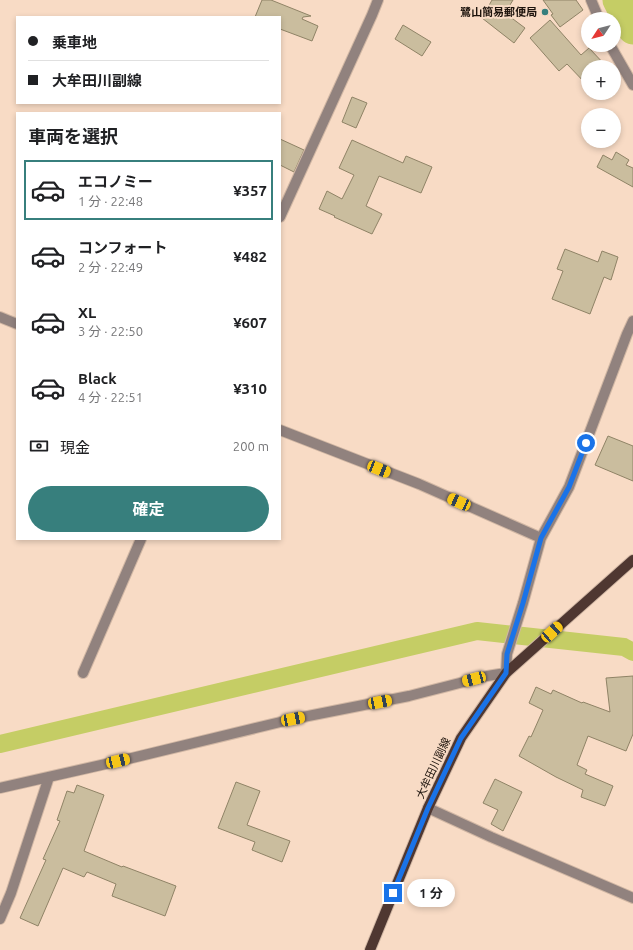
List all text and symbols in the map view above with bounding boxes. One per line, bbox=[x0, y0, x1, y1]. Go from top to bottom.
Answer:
place label: 鷺山簡易郵便局 bbox=[460, 6, 537, 18]
marker: 鷺山簡易郵便局 bbox=[540, 7, 550, 17]
north arrow bbox=[581, 12, 621, 52]
map controls bbox=[581, 12, 621, 148]
text: 乗車地 bbox=[52, 34, 97, 51]
button: + bbox=[581, 60, 621, 100]
text: 大牟田川副線 bbox=[52, 72, 142, 89]
button: − bbox=[581, 108, 621, 148]
text: 車両を選択 bbox=[28, 126, 118, 146]
icon: car bbox=[30, 172, 66, 208]
text: エコノミー bbox=[78, 173, 153, 190]
text: ¥357 bbox=[233, 182, 267, 199]
text: 1 分 · 22:48 bbox=[78, 194, 143, 208]
icon: car bbox=[30, 238, 66, 274]
text: コンフォート bbox=[78, 239, 168, 256]
text: ¥482 bbox=[233, 248, 267, 265]
text: 2 分 · 22:49 bbox=[78, 260, 143, 274]
icon: car bbox=[30, 304, 66, 340]
text: XL bbox=[78, 304, 96, 321]
text: ¥607 bbox=[233, 314, 267, 331]
text: 3 分 · 22:50 bbox=[78, 324, 143, 338]
icon: car bbox=[30, 370, 66, 406]
text: Black bbox=[78, 370, 117, 387]
text: ¥310 bbox=[233, 380, 267, 397]
text: 4 分 · 22:51 bbox=[78, 390, 143, 404]
route start bbox=[577, 434, 595, 452]
icon: cash bbox=[28, 435, 50, 457]
text: 現金 bbox=[60, 439, 90, 456]
text: 200 m bbox=[233, 439, 269, 453]
car bbox=[366, 459, 392, 479]
button: 確定 bbox=[28, 486, 269, 532]
car bbox=[446, 492, 472, 512]
car bbox=[539, 620, 565, 644]
car bbox=[461, 670, 487, 688]
car bbox=[367, 694, 393, 710]
car bbox=[280, 711, 306, 727]
street label: 大牟田川副線 bbox=[414, 736, 452, 800]
car bbox=[105, 752, 131, 770]
callout: 1 分 bbox=[407, 879, 455, 907]
route end bbox=[384, 884, 402, 902]
text: 1 分 bbox=[419, 886, 443, 900]

